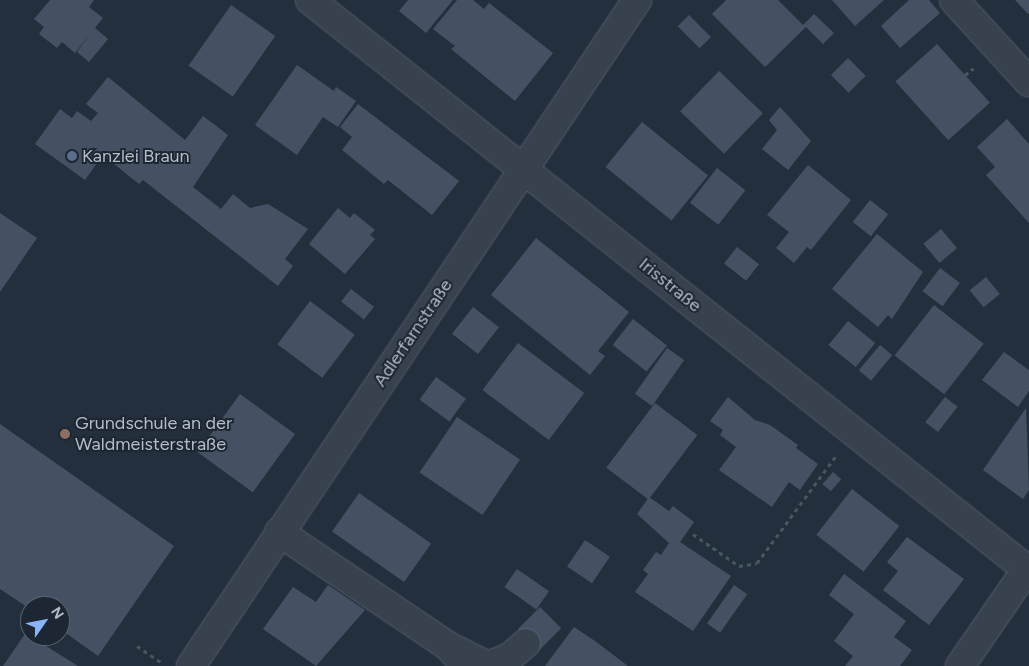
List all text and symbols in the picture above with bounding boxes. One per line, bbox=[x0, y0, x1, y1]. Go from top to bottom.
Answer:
place label: Kanzlei Braun bbox=[82, 145, 190, 167]
marker: Kanzlei Braun bbox=[66, 150, 78, 162]
street label: Irisstraße bbox=[634, 253, 706, 317]
street label: Adlerfarnstraße bbox=[369, 275, 457, 391]
place label: Grundschule an der Waldmeisterstraße bbox=[75, 413, 232, 456]
marker: Grundschule an der Waldmeisterstraße bbox=[59, 428, 71, 440]
north arrow bbox=[20, 596, 70, 646]
text: N bbox=[47, 604, 67, 622]

